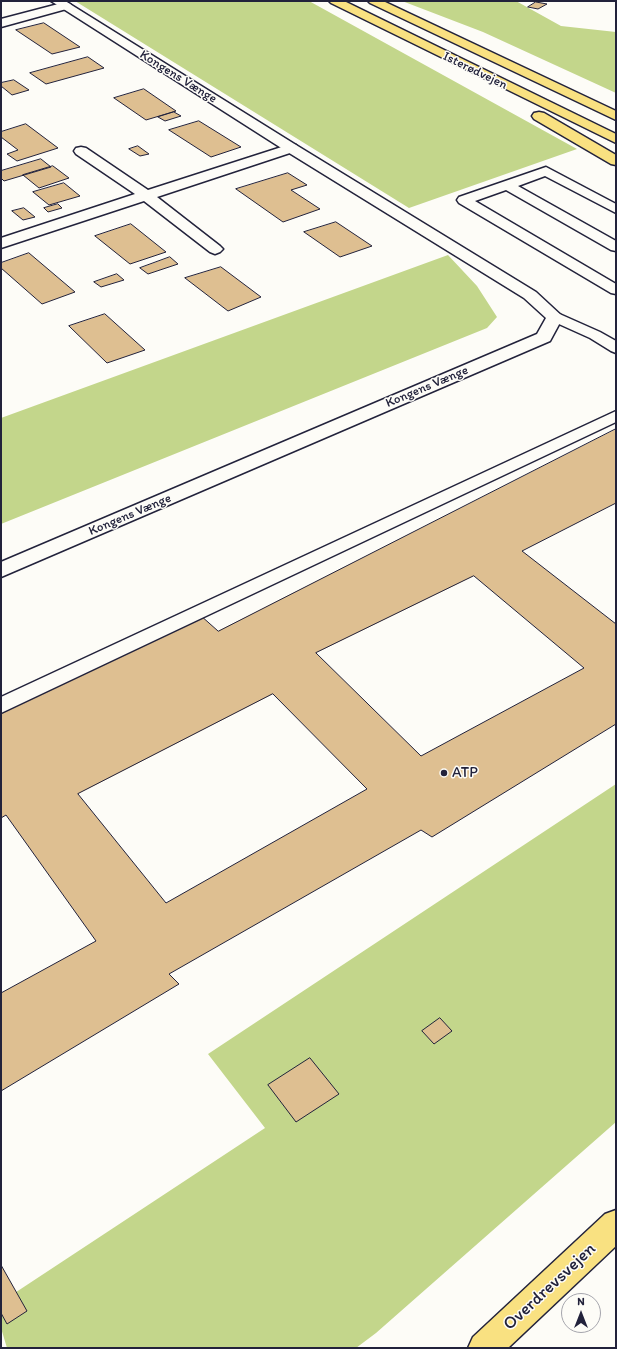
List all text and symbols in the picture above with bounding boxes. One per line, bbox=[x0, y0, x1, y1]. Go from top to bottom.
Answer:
street label: Kongens Vænge bbox=[136, 47, 220, 107]
street label: Isterødvejen bbox=[440, 49, 510, 93]
street label: Kongens Vænge bbox=[383, 363, 471, 411]
street label: Kongens Vænge bbox=[86, 491, 174, 539]
place label: ATP bbox=[452, 764, 478, 782]
marker: ATP bbox=[439, 768, 449, 778]
street label: Overdrevsvejen bbox=[499, 1239, 601, 1335]
north arrow bbox=[561, 1293, 601, 1333]
text: N bbox=[577, 1295, 585, 1308]

